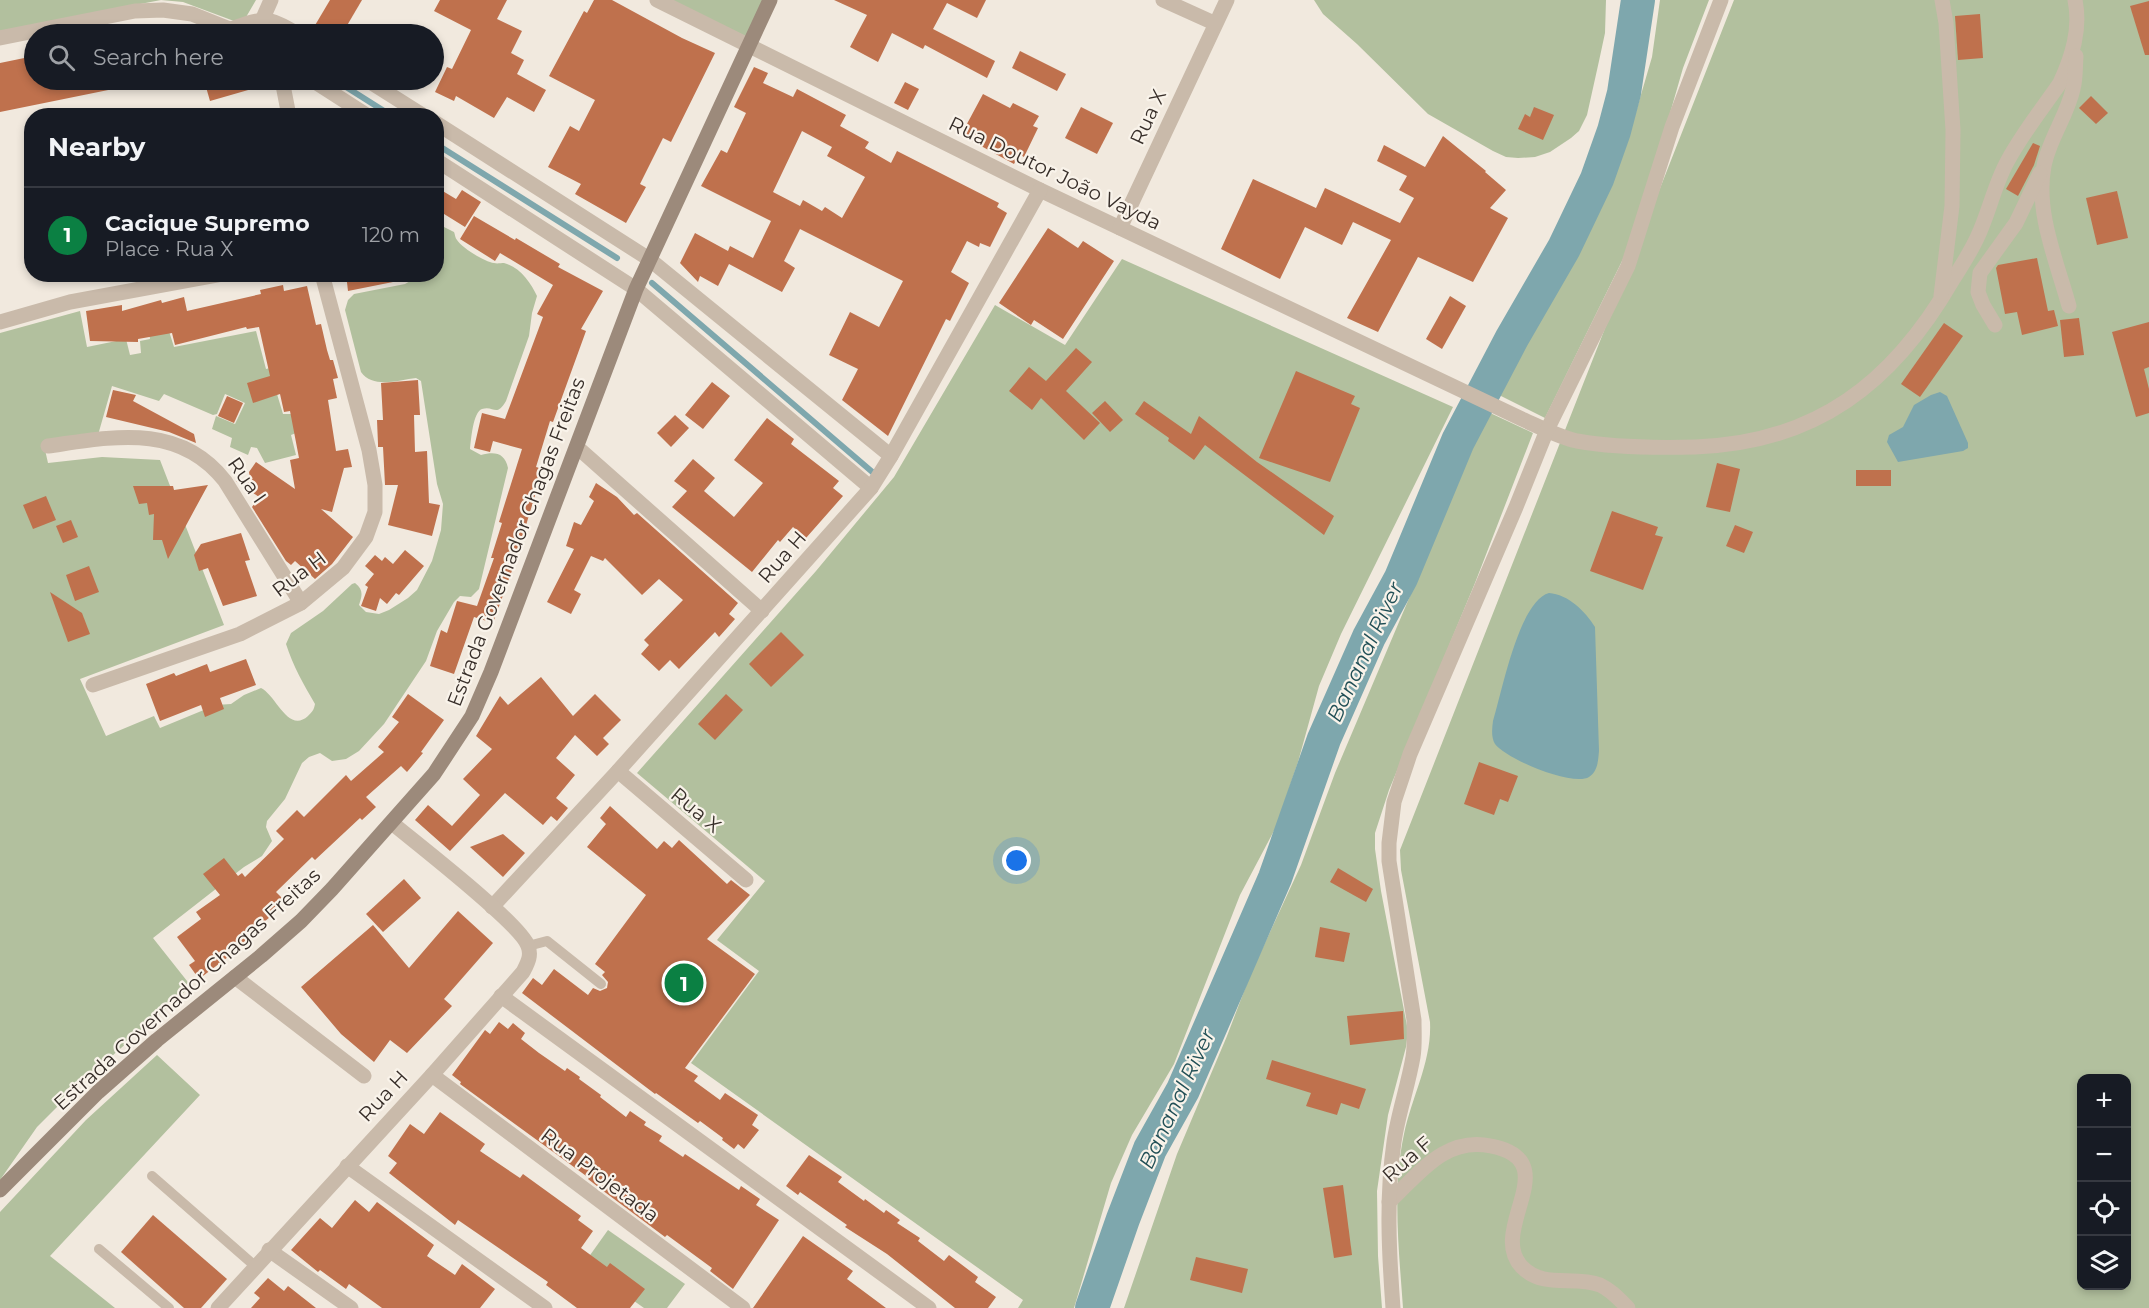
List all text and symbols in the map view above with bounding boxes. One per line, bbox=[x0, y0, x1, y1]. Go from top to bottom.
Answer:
search box bbox=[24, 24, 444, 90]
icon: search bbox=[45, 41, 78, 74]
text: Search here bbox=[93, 44, 224, 71]
street label: Rua X bbox=[1125, 86, 1171, 148]
street label: Rua Doutor João Vayda bbox=[945, 111, 1165, 235]
text: Nearby bbox=[48, 131, 145, 163]
text: Cacique Supremo bbox=[105, 210, 310, 237]
text: 1 bbox=[64, 223, 71, 247]
text: 120 m bbox=[362, 223, 420, 247]
text: Place · Rua X bbox=[105, 237, 233, 261]
street label: Estrada Governador Chagas Freitas bbox=[442, 374, 590, 710]
street label: Rua I bbox=[223, 452, 271, 508]
street label: Rua H bbox=[753, 526, 811, 588]
street label: Rua H bbox=[267, 546, 331, 602]
water label: Bananal River bbox=[1321, 578, 1408, 726]
street label: Rua X bbox=[666, 782, 726, 838]
your location bbox=[1002, 846, 1031, 875]
street label: Estrada Governador Chagas Freitas bbox=[49, 863, 325, 1115]
pin: 1 bbox=[664, 960, 704, 1006]
water label: Bananal River bbox=[1133, 1025, 1220, 1173]
street label: Rua H bbox=[353, 1065, 413, 1127]
map controls bbox=[2077, 1074, 2131, 1290]
button: + bbox=[2077, 1074, 2131, 1128]
street label: Rua Projetada bbox=[536, 1123, 664, 1227]
button: − bbox=[2077, 1128, 2131, 1182]
street label: Rua F bbox=[1377, 1131, 1437, 1187]
button: locate bbox=[2077, 1182, 2131, 1236]
button: layers bbox=[2077, 1236, 2131, 1290]

